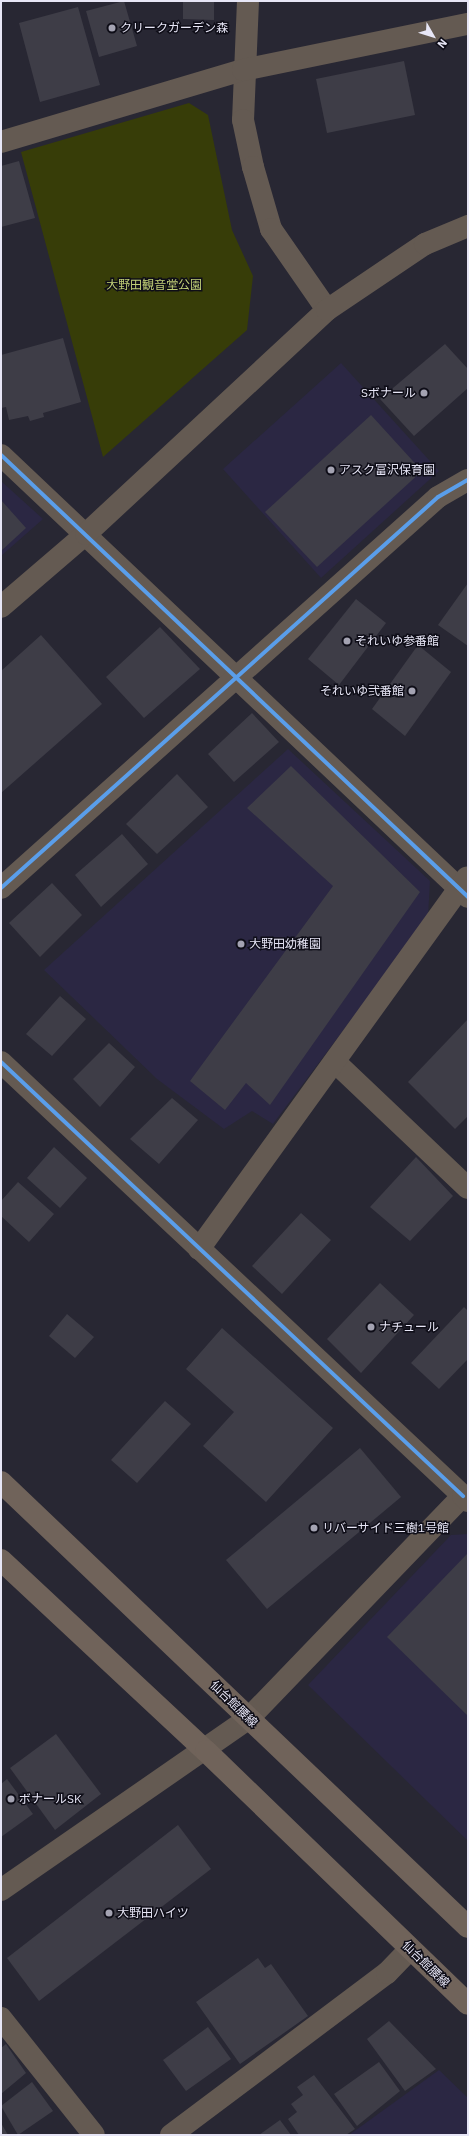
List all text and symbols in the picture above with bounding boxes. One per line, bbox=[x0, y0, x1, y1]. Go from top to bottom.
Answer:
north arrow bbox=[413, 16, 453, 56]
place label: クリークガーデン森 bbox=[120, 21, 228, 35]
marker: クリークガーデン森 bbox=[107, 23, 117, 33]
text: N bbox=[434, 36, 450, 51]
park label: 大野田観音堂公園 bbox=[106, 278, 202, 292]
place label: Sボナール bbox=[361, 386, 416, 400]
marker: Sボナール bbox=[419, 388, 429, 398]
place label: アスク富沢保育園 bbox=[339, 463, 435, 477]
marker: アスク富沢保育園 bbox=[326, 465, 336, 475]
place label: それいゆ参番館 bbox=[355, 634, 439, 648]
marker: それいゆ参番館 bbox=[342, 636, 352, 646]
place label: それいゆ弐番館 bbox=[320, 684, 404, 698]
marker: それいゆ弐番館 bbox=[407, 686, 417, 696]
place label: 大野田幼稚園 bbox=[249, 937, 321, 951]
marker: 大野田幼稚園 bbox=[236, 939, 246, 949]
place label: ナチュール bbox=[379, 1320, 439, 1334]
marker: ナチュール bbox=[366, 1322, 376, 1332]
place label: リバーサイド三樹1号館 bbox=[322, 1521, 449, 1535]
marker: リバーサイド三樹1号館 bbox=[309, 1523, 319, 1533]
street label: 仙台館腰線 bbox=[207, 1678, 261, 1730]
place label: ボナールSK bbox=[19, 1792, 82, 1806]
marker: ボナールSK bbox=[6, 1794, 16, 1804]
place label: 大野田ハイツ bbox=[117, 1906, 189, 1920]
marker: 大野田ハイツ bbox=[104, 1908, 114, 1918]
street label: 仙台館腰線 bbox=[399, 1938, 453, 1990]

